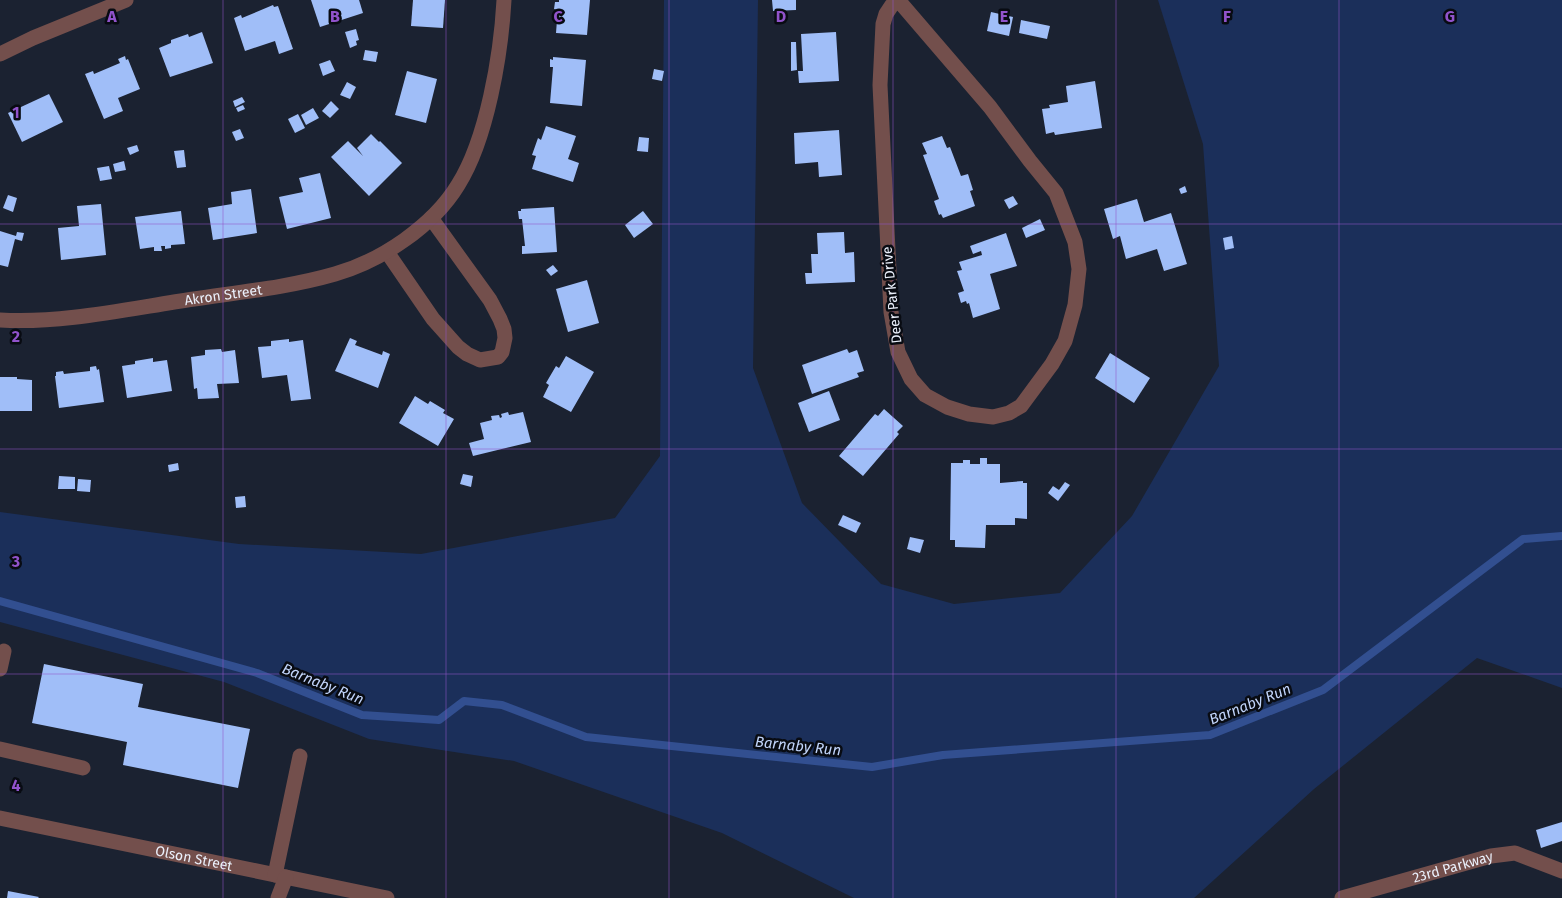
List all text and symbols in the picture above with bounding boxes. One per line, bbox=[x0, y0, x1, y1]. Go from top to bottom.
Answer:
text: A bbox=[106, 7, 117, 26]
text: B bbox=[330, 7, 340, 26]
text: C bbox=[553, 7, 563, 26]
text: D bbox=[776, 7, 786, 26]
text: E bbox=[1000, 7, 1008, 26]
text: F bbox=[1223, 7, 1231, 26]
text: G bbox=[1445, 7, 1455, 26]
text: 1 bbox=[12, 103, 20, 122]
street label: Deer Park Drive bbox=[878, 246, 906, 344]
street label: Akron Street bbox=[183, 281, 264, 309]
text: 2 bbox=[12, 327, 20, 346]
text: 3 bbox=[11, 552, 20, 571]
water label: Barnaby Run bbox=[279, 659, 367, 709]
water label: Barnaby Run bbox=[1206, 679, 1294, 729]
water label: Barnaby Run bbox=[754, 733, 842, 759]
text: 4 bbox=[11, 776, 21, 795]
street label: Olson Street bbox=[154, 842, 235, 875]
street label: 23rd Parkway bbox=[1411, 847, 1495, 886]

